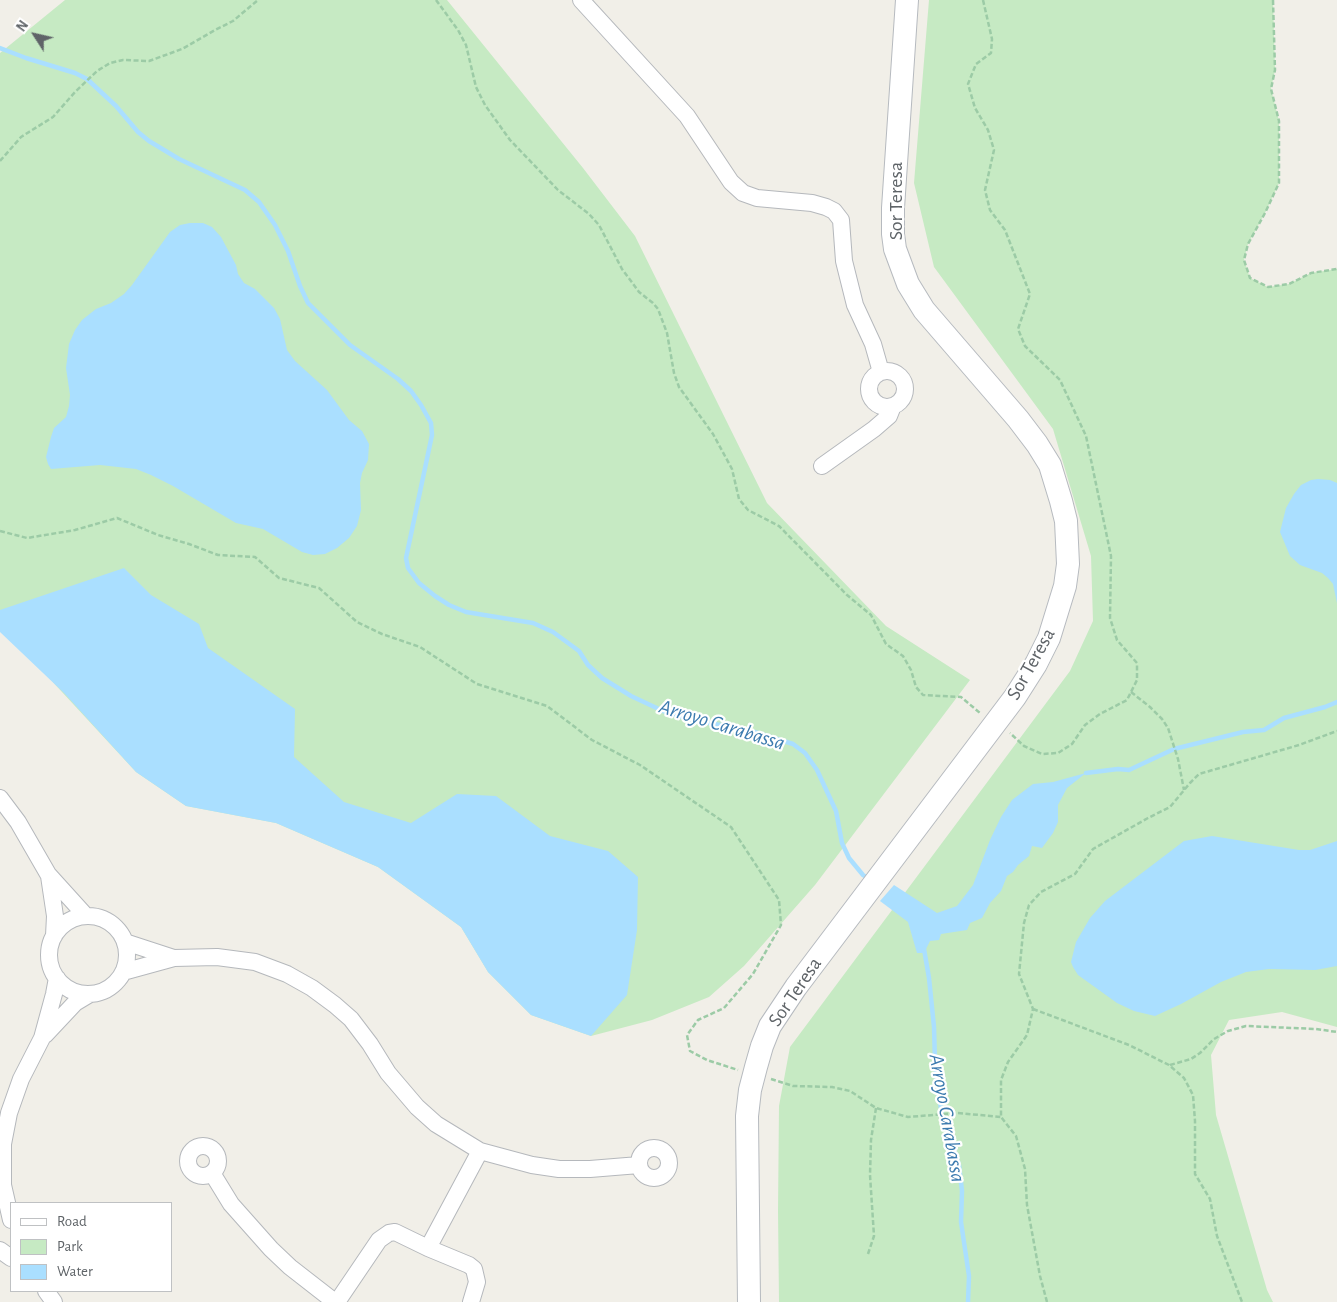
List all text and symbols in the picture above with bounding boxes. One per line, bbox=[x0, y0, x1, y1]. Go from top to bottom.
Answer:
north arrow bbox=[10, 10, 60, 60]
text: N bbox=[14, 18, 31, 34]
street label: Sor Teresa bbox=[884, 162, 908, 240]
street label: Sor Teresa bbox=[1001, 624, 1061, 704]
water label: Arroyo Carabassa bbox=[656, 694, 788, 756]
street label: Sor Teresa bbox=[763, 953, 827, 1031]
water label: Arroyo Carabassa bbox=[923, 1052, 971, 1184]
legend bbox=[10, 1202, 172, 1292]
text: Road bbox=[57, 1214, 87, 1229]
text: Park bbox=[57, 1239, 83, 1254]
text: Water bbox=[57, 1264, 93, 1279]

